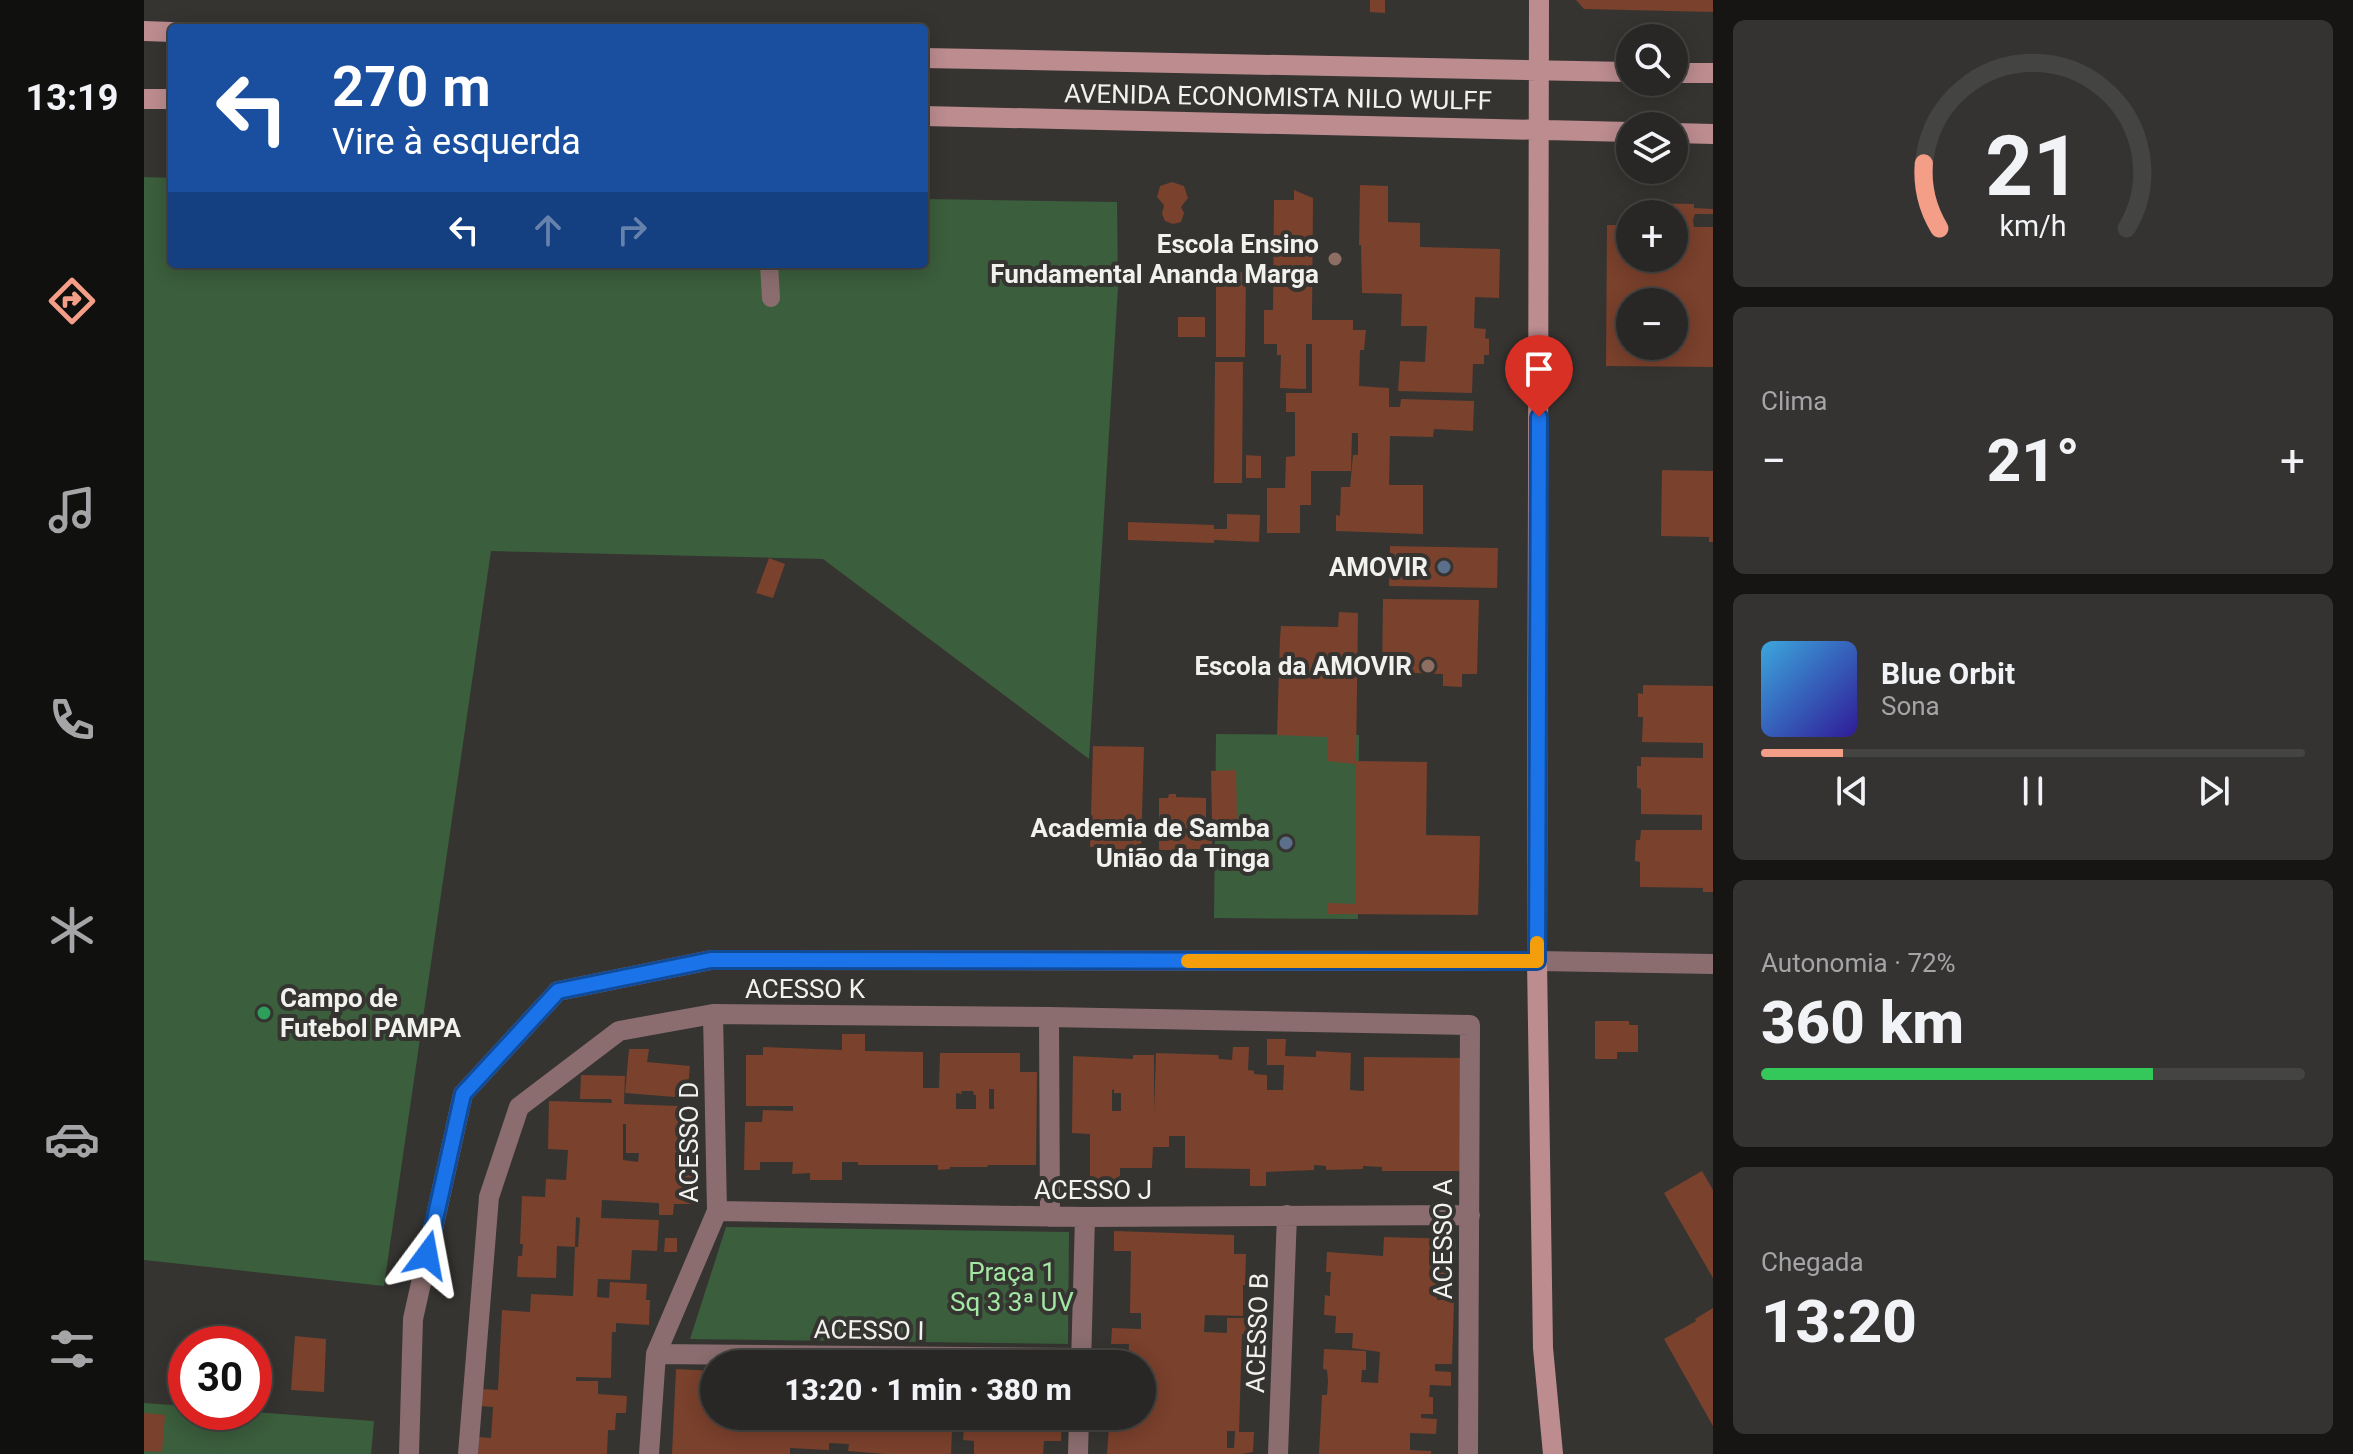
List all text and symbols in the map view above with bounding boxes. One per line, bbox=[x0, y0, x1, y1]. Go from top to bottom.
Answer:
map controls bbox=[1616, 24, 1688, 360]
button: search bbox=[1616, 24, 1688, 96]
text: 270 m bbox=[332, 54, 491, 120]
icon: left bbox=[200, 56, 304, 160]
text: 13:19 bbox=[26, 77, 118, 119]
street label: AVENIDA ECONOMISTA NILO WULFF bbox=[1064, 78, 1492, 116]
button: layers bbox=[1616, 112, 1688, 184]
text: 21 bbox=[1985, 118, 2081, 215]
text: Vire à esquerda bbox=[332, 121, 581, 163]
button: + bbox=[1616, 200, 1688, 272]
icon: left bbox=[442, 208, 486, 252]
icon: ahead bbox=[526, 208, 570, 252]
icon: right bbox=[610, 208, 654, 252]
text: km/h bbox=[1999, 210, 2067, 244]
place label: Escola Ensino Fundamental Ananda Marga bbox=[990, 229, 1319, 289]
marker: Escola Ensino Fundamental Ananda Marga bbox=[1326, 250, 1344, 268]
icon: directions bbox=[44, 273, 100, 329]
button: − bbox=[1616, 288, 1688, 360]
pin bbox=[1505, 335, 1573, 417]
icon: arrive bbox=[1517, 347, 1561, 391]
text: Clima bbox=[1761, 386, 1828, 416]
text: 21° bbox=[1987, 425, 2080, 496]
text: − bbox=[1761, 435, 1786, 487]
text: + bbox=[2280, 435, 2305, 487]
icon: music bbox=[44, 482, 100, 538]
place label: AMOVIR bbox=[1329, 552, 1428, 582]
marker: AMOVIR bbox=[1435, 558, 1453, 576]
place label: Escola da AMOVIR bbox=[1194, 651, 1412, 681]
text: Blue Orbit bbox=[1881, 656, 2015, 691]
marker: Escola da AMOVIR bbox=[1419, 657, 1437, 675]
text: Sona bbox=[1881, 691, 1940, 721]
icon: phone bbox=[44, 692, 100, 748]
icon: previous bbox=[1830, 769, 1874, 813]
icon: pause bbox=[2011, 769, 2055, 813]
icon: next bbox=[2192, 769, 2236, 813]
place label: Academia de Samba União da Tinga bbox=[1030, 813, 1270, 873]
marker: Academia de Samba União da Tinga bbox=[1277, 834, 1295, 852]
icon: climate bbox=[44, 902, 100, 958]
text: Autonomia · 72% bbox=[1761, 948, 1956, 978]
street label: ACESSO K bbox=[745, 974, 866, 1004]
place label: Campo de Futebol PAMPA bbox=[280, 983, 462, 1043]
text: 360 km bbox=[1761, 987, 1964, 1058]
marker: Campo de Futebol PAMPA bbox=[255, 1004, 273, 1022]
street label: ACESSO D bbox=[674, 1082, 704, 1202]
icon: car bbox=[44, 1111, 100, 1167]
street label: ACESSO J bbox=[1034, 1175, 1152, 1205]
street label: ACESSO A bbox=[1428, 1179, 1458, 1299]
position arrow bbox=[385, 1213, 469, 1297]
text: Chegada bbox=[1761, 1247, 1864, 1277]
park label: Praça 1 Sq 3 3ª UV bbox=[950, 1257, 1074, 1317]
street label: ACESSO B bbox=[1240, 1273, 1274, 1393]
text: 13:20 bbox=[1761, 1286, 1917, 1357]
street label: ACESSO I bbox=[813, 1314, 925, 1346]
icon: filters bbox=[44, 1321, 100, 1377]
speed limit sign: 30 bbox=[168, 1326, 272, 1430]
text: 13:20 · 1 min · 380 m bbox=[784, 1372, 1072, 1407]

